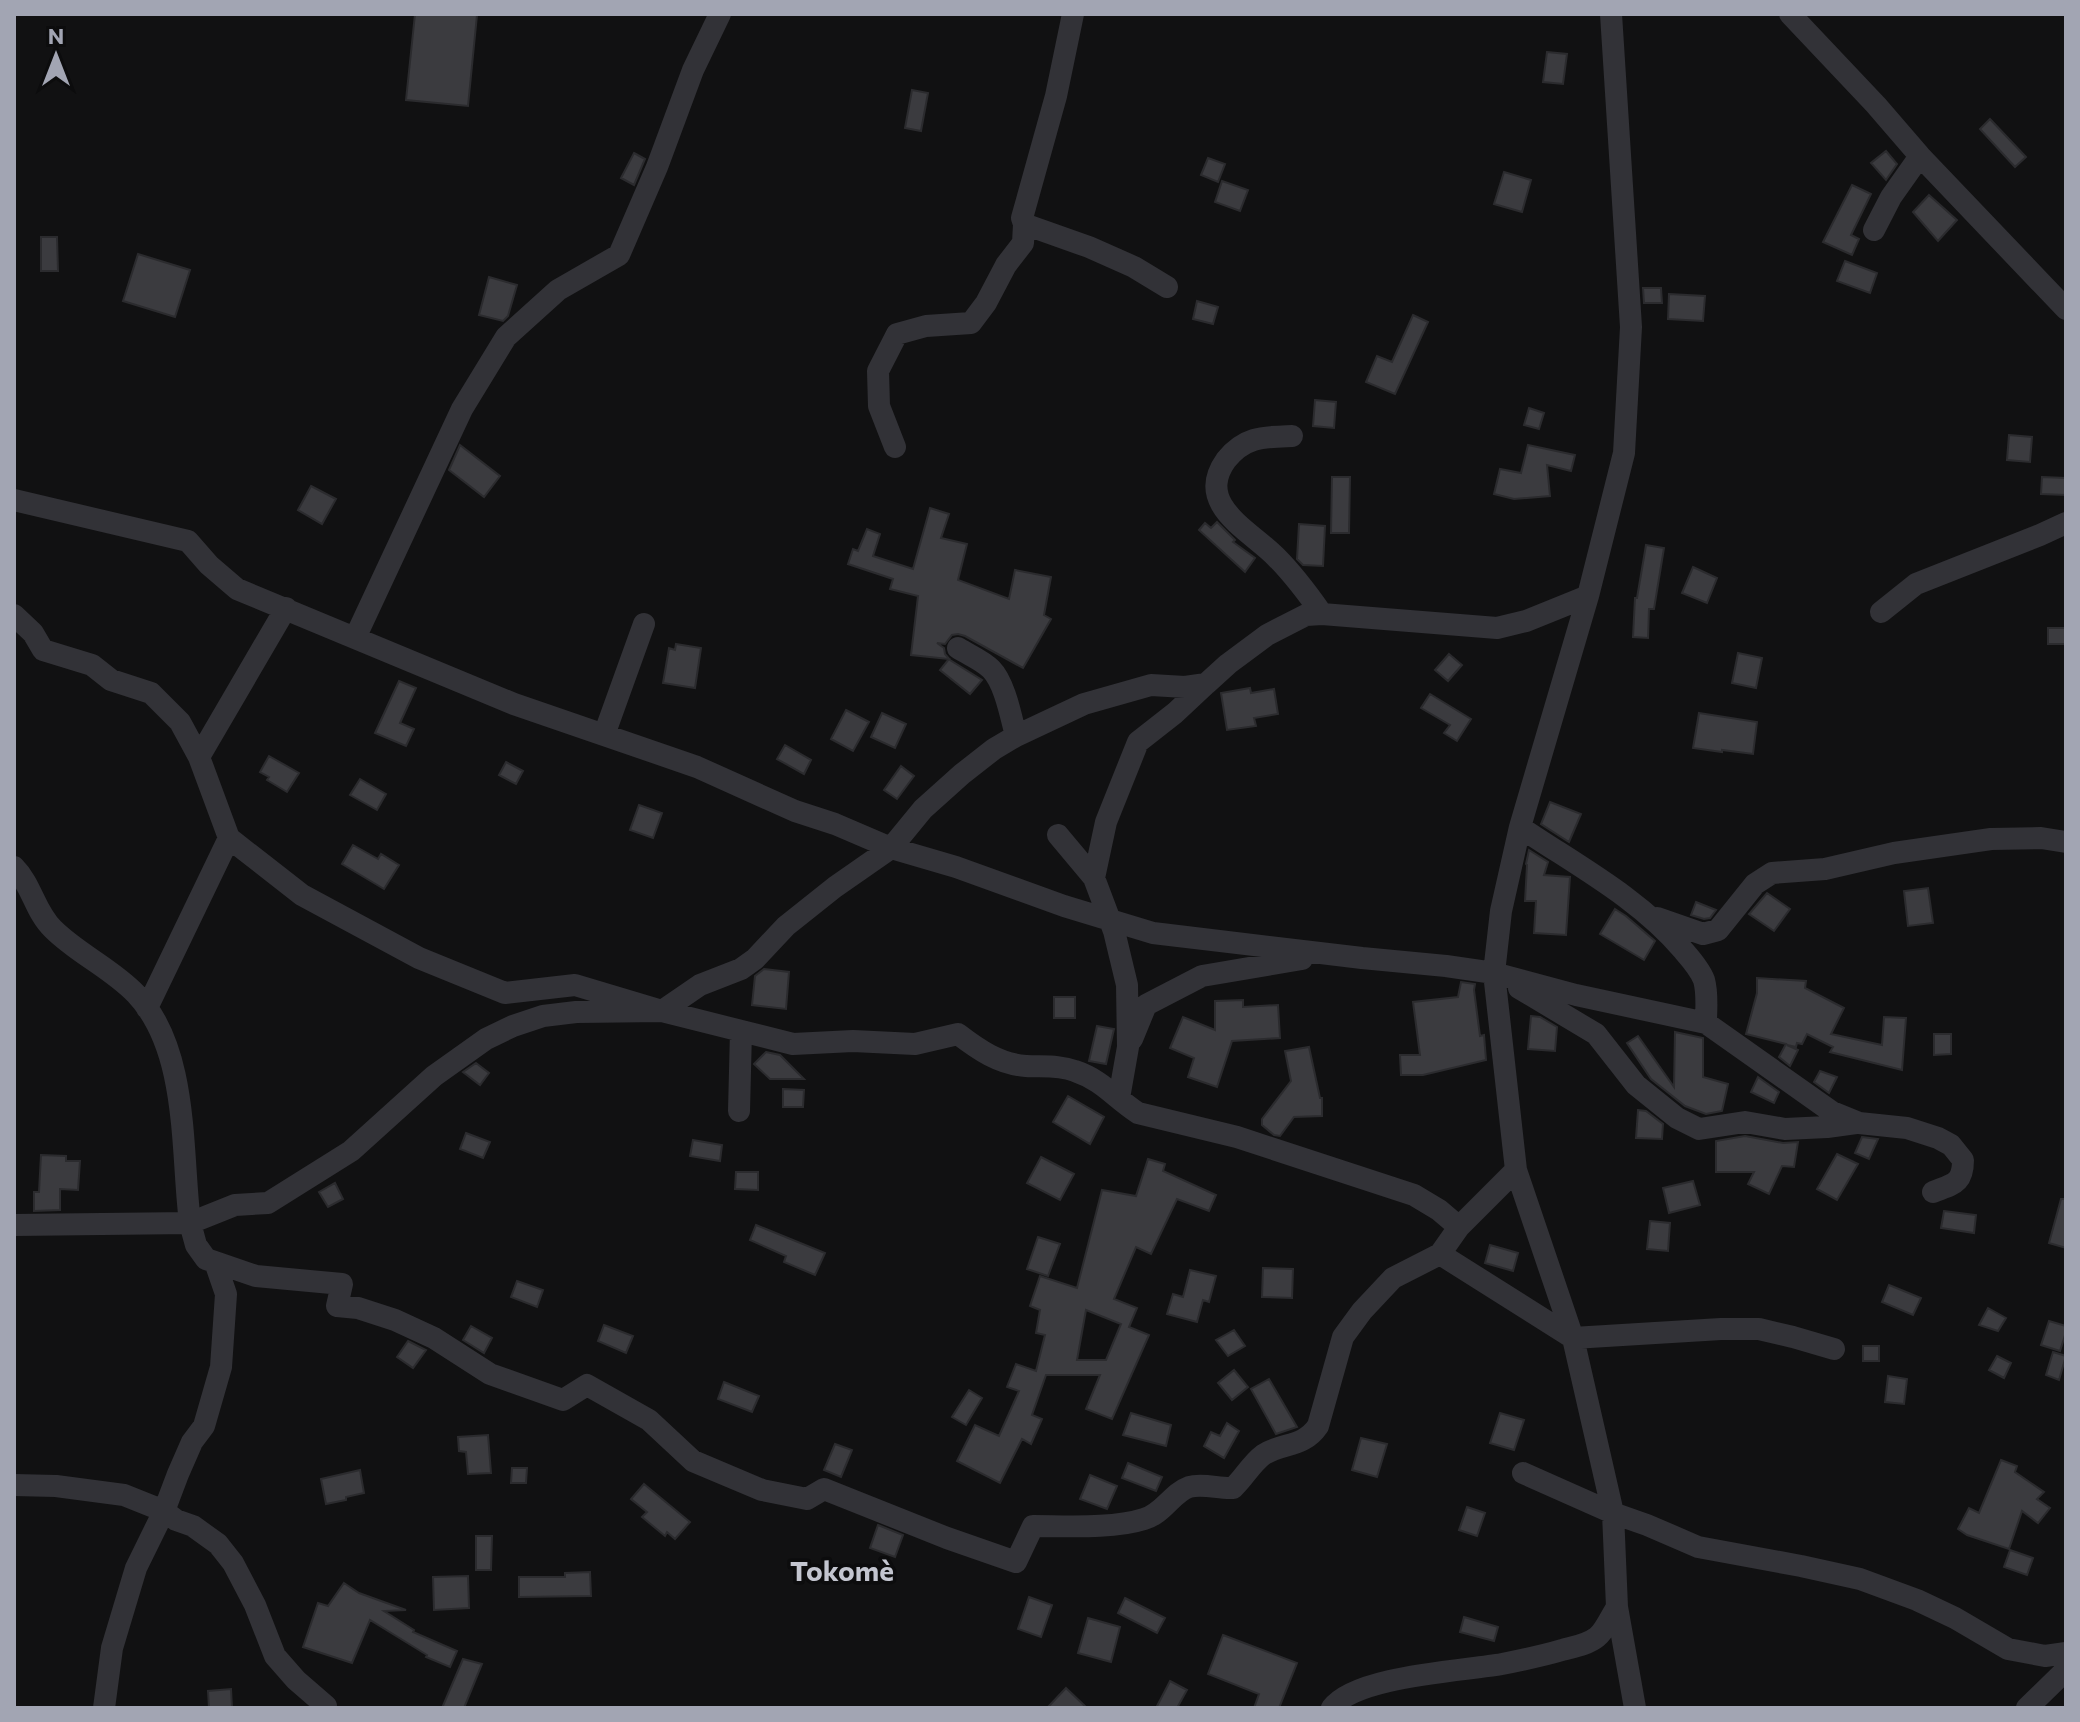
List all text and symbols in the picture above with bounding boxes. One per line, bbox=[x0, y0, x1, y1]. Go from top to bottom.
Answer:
north arrow bbox=[16, 16, 96, 96]
text: N bbox=[48, 22, 64, 49]
district label: Tokomè bbox=[790, 1553, 894, 1587]

